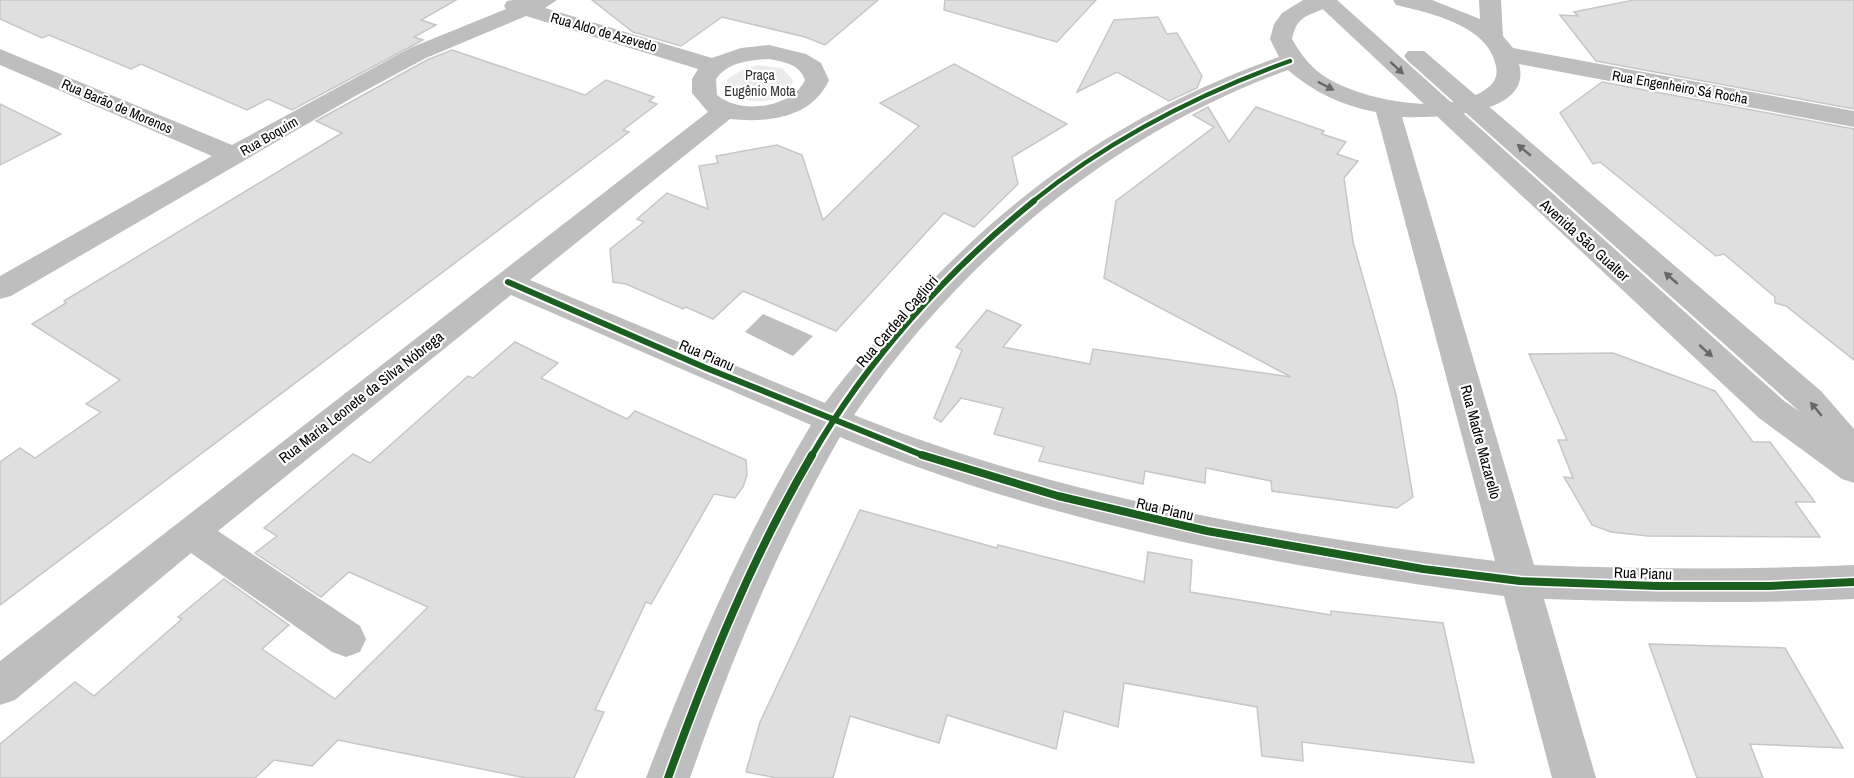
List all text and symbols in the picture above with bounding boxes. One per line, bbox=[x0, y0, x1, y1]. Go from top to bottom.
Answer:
street label: Rua Aldo de Azevedo bbox=[549, 8, 659, 56]
one-way arrow bbox=[1390, 61, 1404, 75]
park label: Praça Eugênio Mota bbox=[724, 66, 796, 100]
street label: Rua Engenheiro Sá Rocha bbox=[1611, 66, 1750, 108]
street label: Rua Barão de Morenos bbox=[59, 75, 175, 138]
one-way arrow bbox=[1318, 82, 1335, 91]
street label: Rua Boquim bbox=[237, 112, 301, 160]
one-way arrow bbox=[1517, 144, 1532, 157]
street label: Avenida São Gualter bbox=[1535, 193, 1634, 286]
street label: Rua Cardeal Cagliori bbox=[851, 271, 943, 371]
one-way arrow bbox=[1664, 272, 1679, 285]
street label: Rua Maria Leonete da Silva Nóbrega bbox=[274, 326, 448, 468]
street label: Rua Pianu bbox=[676, 334, 738, 376]
one-way arrow bbox=[1699, 344, 1714, 358]
street label: Rua Madre Mazarello bbox=[1456, 382, 1506, 502]
one-way arrow bbox=[1810, 402, 1823, 417]
street label: Rua Pianu bbox=[1134, 492, 1196, 526]
street label: Rua Pianu bbox=[1614, 561, 1672, 585]

